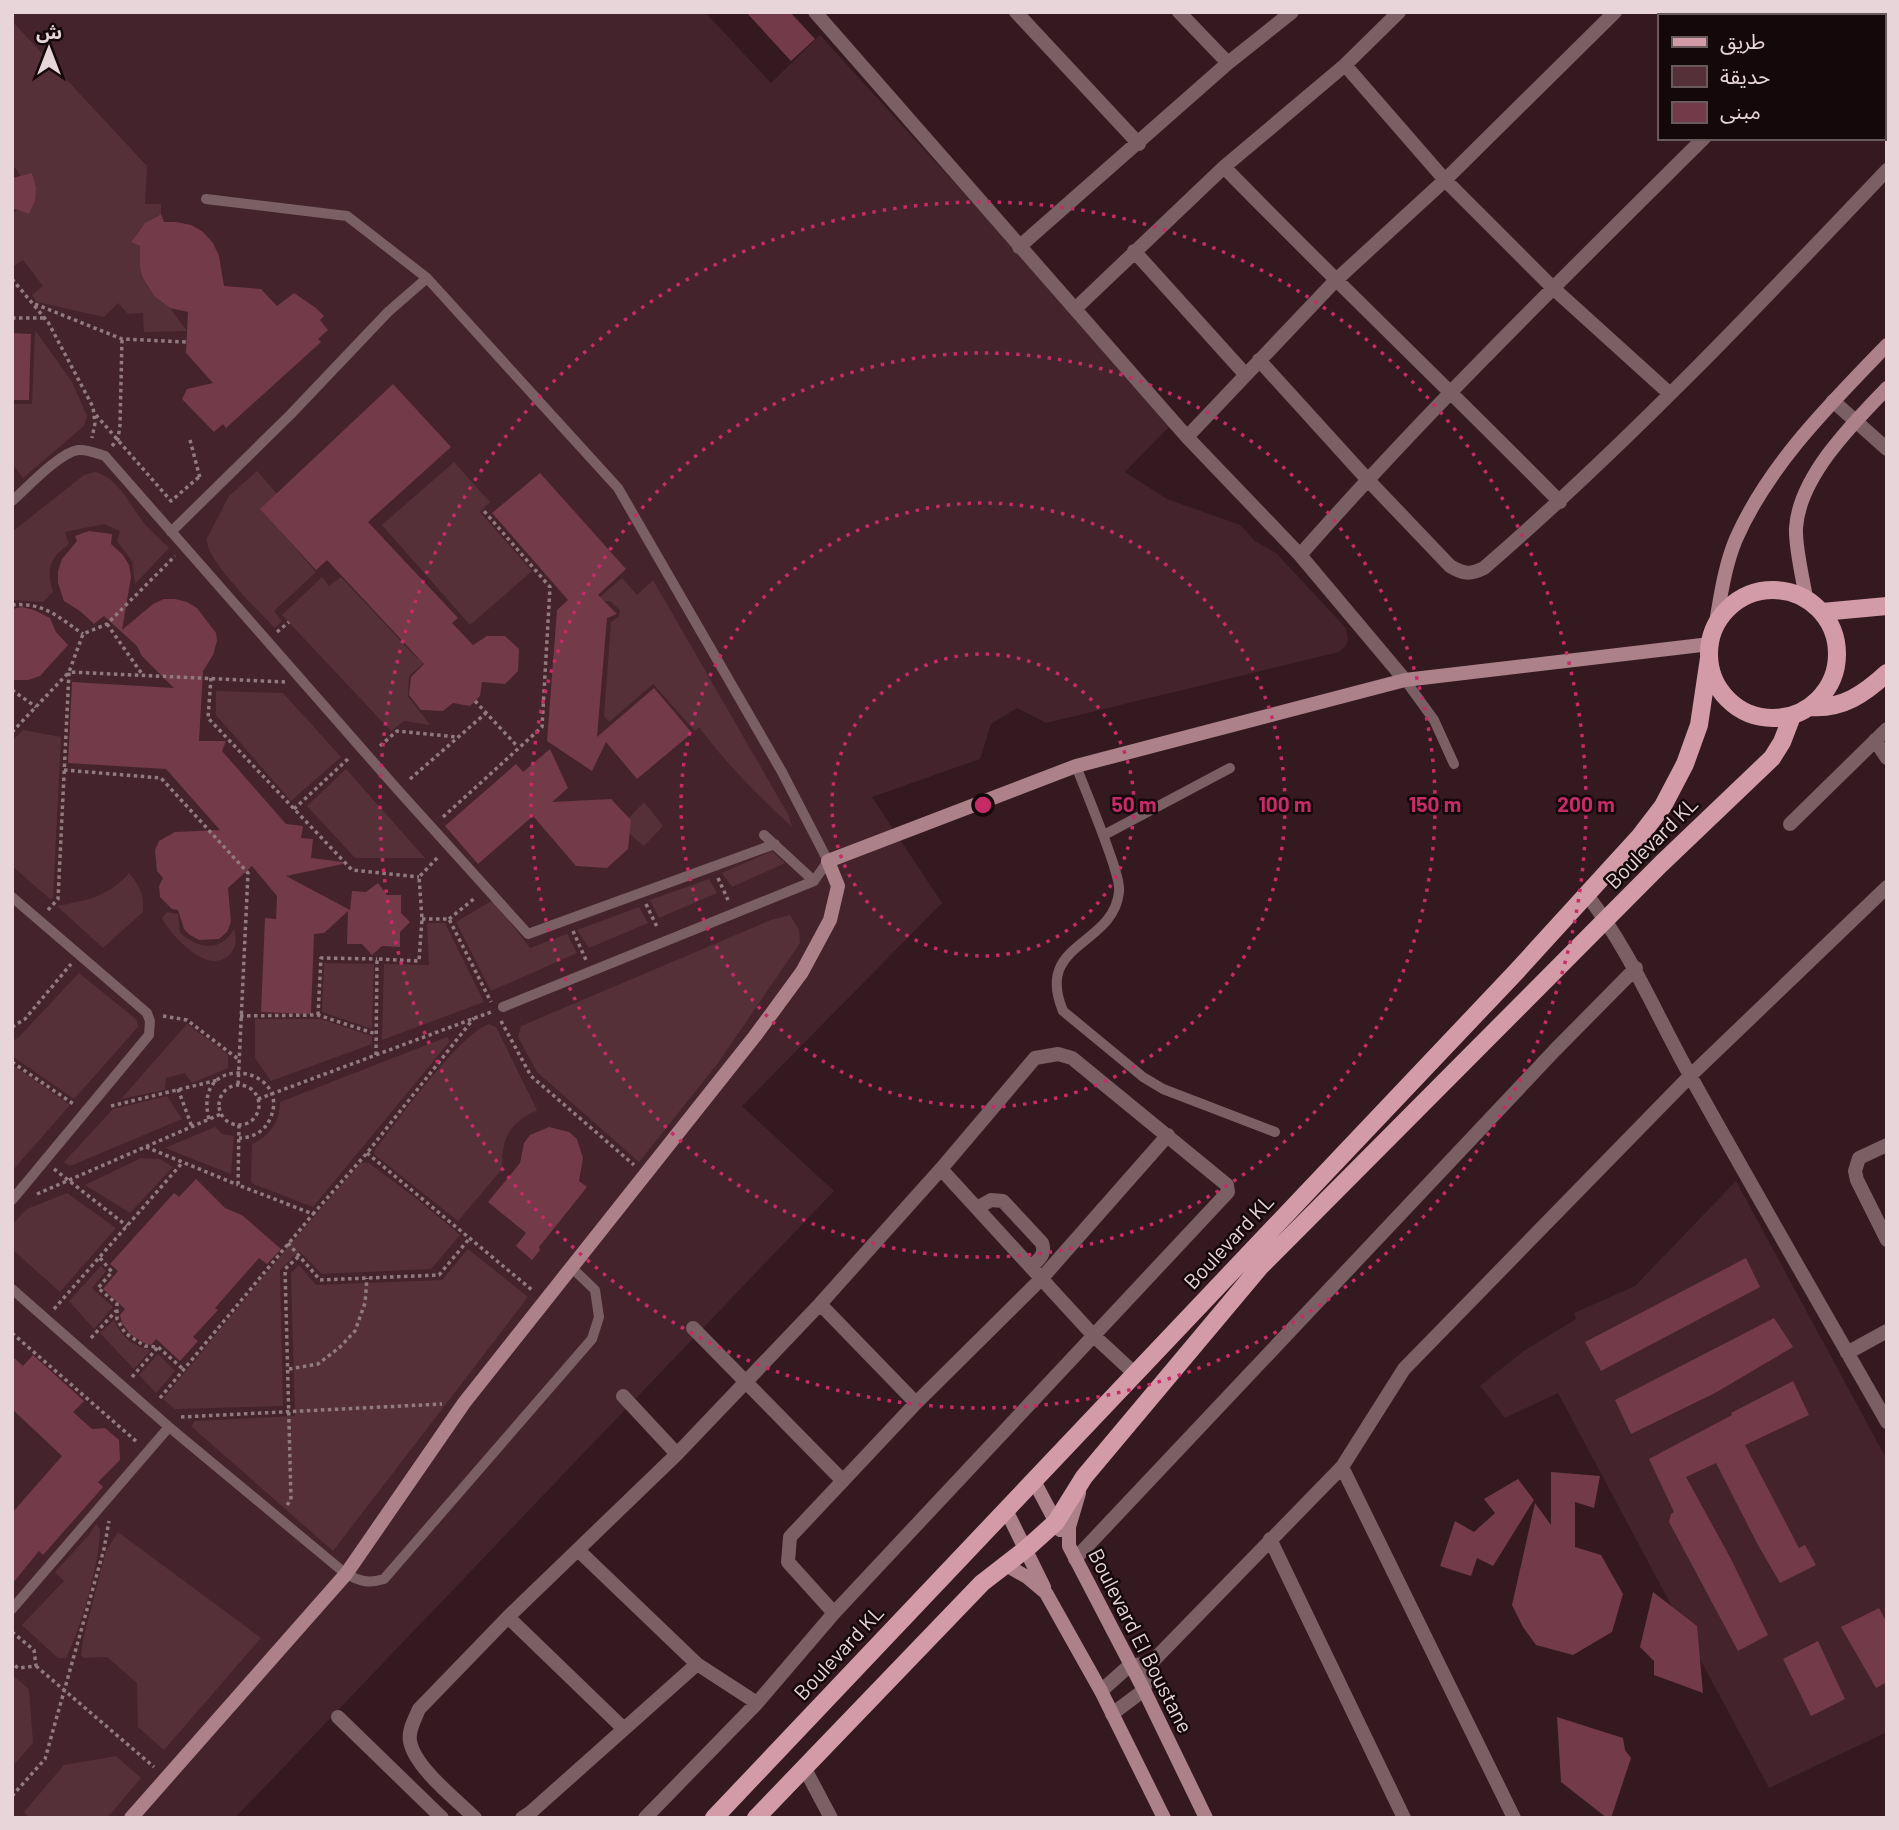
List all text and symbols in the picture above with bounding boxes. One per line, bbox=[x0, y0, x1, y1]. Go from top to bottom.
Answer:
north arrow bbox=[14, 14, 84, 84]
legend bbox=[1658, 14, 1885, 140]
text: ش bbox=[36, 20, 62, 43]
text: طريق bbox=[1720, 28, 1765, 55]
text: حديقة bbox=[1720, 63, 1770, 88]
text: مبنى bbox=[1720, 98, 1761, 124]
text: 50 m bbox=[1111, 791, 1157, 816]
text: 100 m bbox=[1258, 791, 1312, 816]
text: 150 m bbox=[1409, 791, 1461, 816]
text: 200 m bbox=[1557, 791, 1615, 816]
street label: Boulevard KL bbox=[1600, 791, 1702, 893]
centre of rings bbox=[971, 793, 995, 817]
street label: Boulevard KL bbox=[1178, 1188, 1278, 1293]
street label: Boulevard El Boustane bbox=[1084, 1544, 1199, 1737]
street label: Boulevard KL bbox=[788, 1599, 888, 1704]

